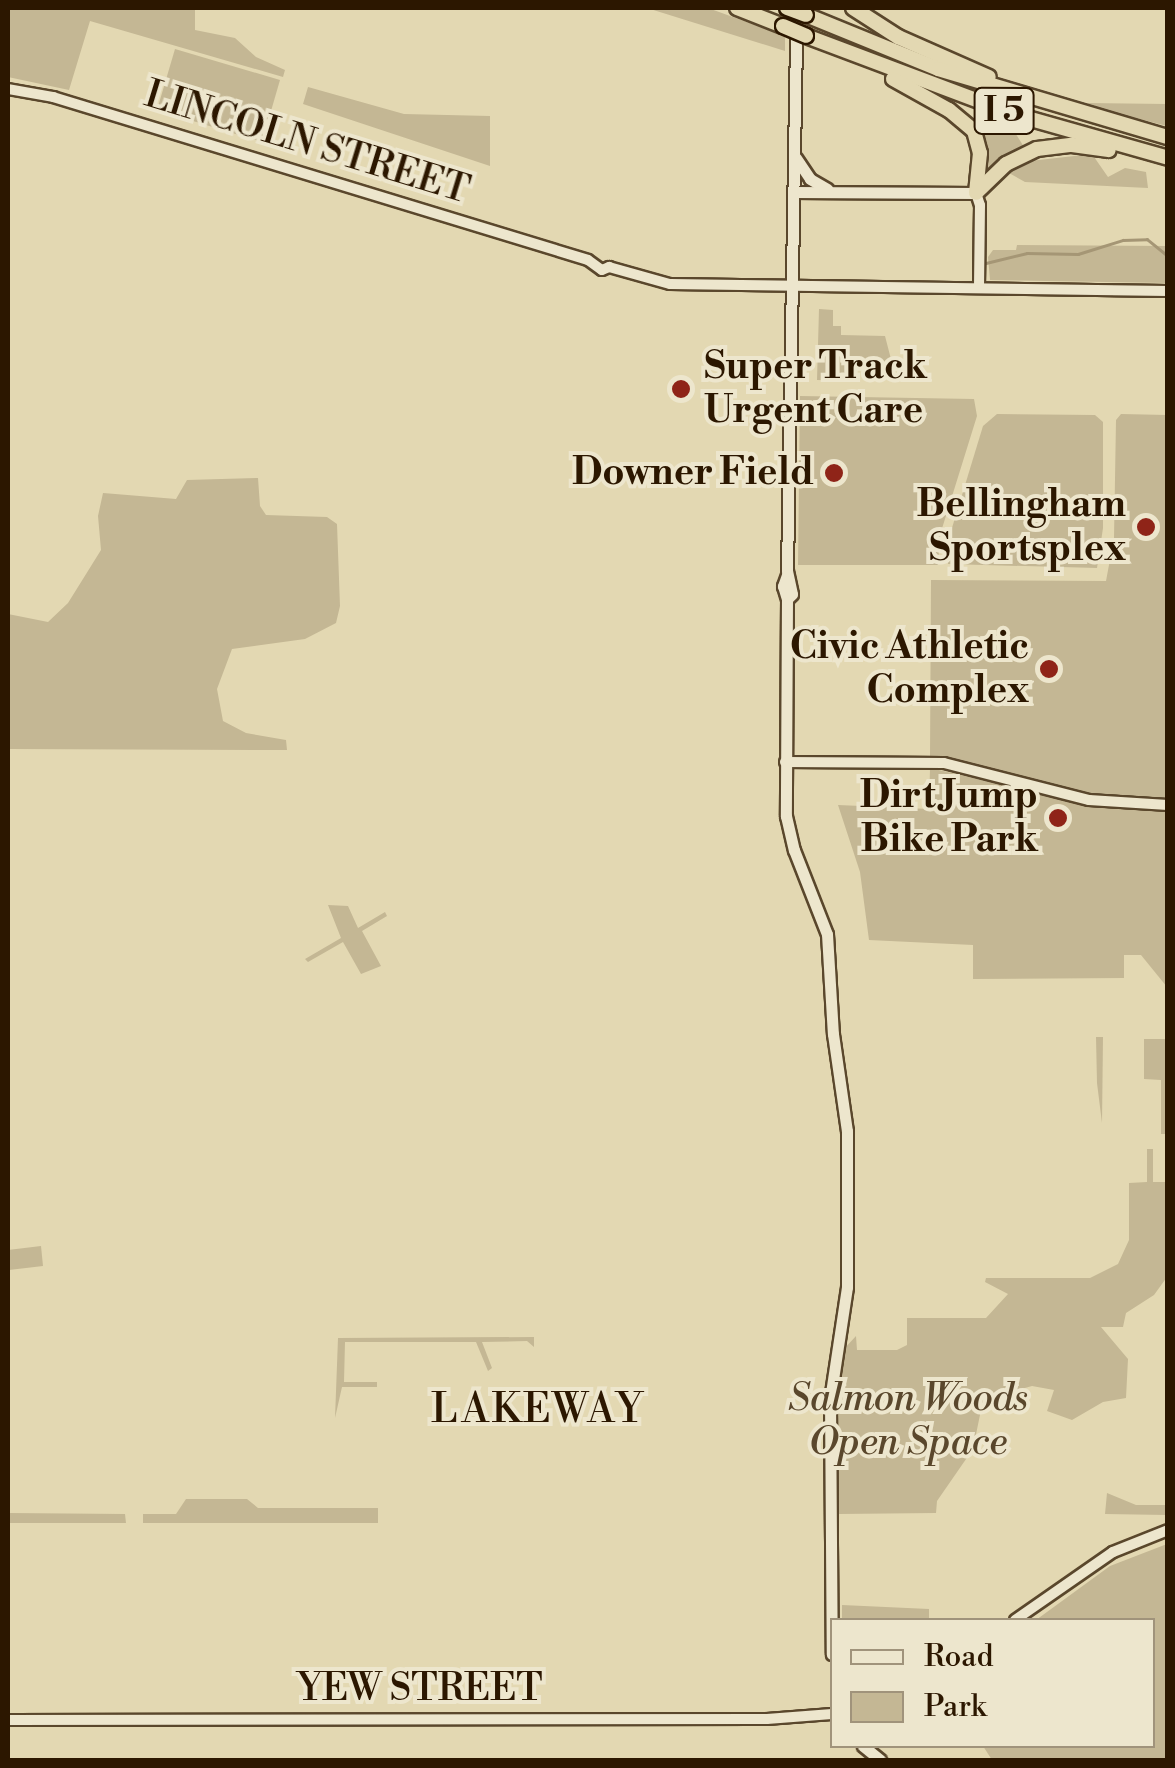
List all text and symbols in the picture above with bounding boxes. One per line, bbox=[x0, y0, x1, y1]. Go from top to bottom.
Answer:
street label: LINCOLN STREET bbox=[139, 72, 475, 214]
road number: I 5 bbox=[972, 81, 1036, 141]
place label: Super Track Urgent Care bbox=[704, 344, 927, 434]
marker: Super Track Urgent Care bbox=[668, 376, 694, 402]
place label: Downer Field bbox=[572, 450, 814, 496]
marker: Downer Field bbox=[823, 462, 845, 484]
place label: Bellingham Sportsplex bbox=[916, 482, 1126, 572]
marker: Bellingham Sportsplex bbox=[1135, 516, 1157, 538]
place label: Civic Athletic Complex bbox=[790, 624, 1029, 714]
marker: Civic Athletic Complex bbox=[1038, 658, 1060, 680]
place label: Dirt Jump Bike Park bbox=[860, 773, 1038, 862]
marker: Dirt Jump Bike Park bbox=[1047, 807, 1069, 829]
park label: Salmon Woods Open Space bbox=[788, 1376, 1028, 1466]
district label: LAKEWAY bbox=[431, 1386, 645, 1434]
legend bbox=[830, 1618, 1155, 1748]
text: Road bbox=[924, 1638, 994, 1676]
street label: YEW STREET bbox=[297, 1666, 543, 1712]
text: Park bbox=[924, 1688, 986, 1726]

